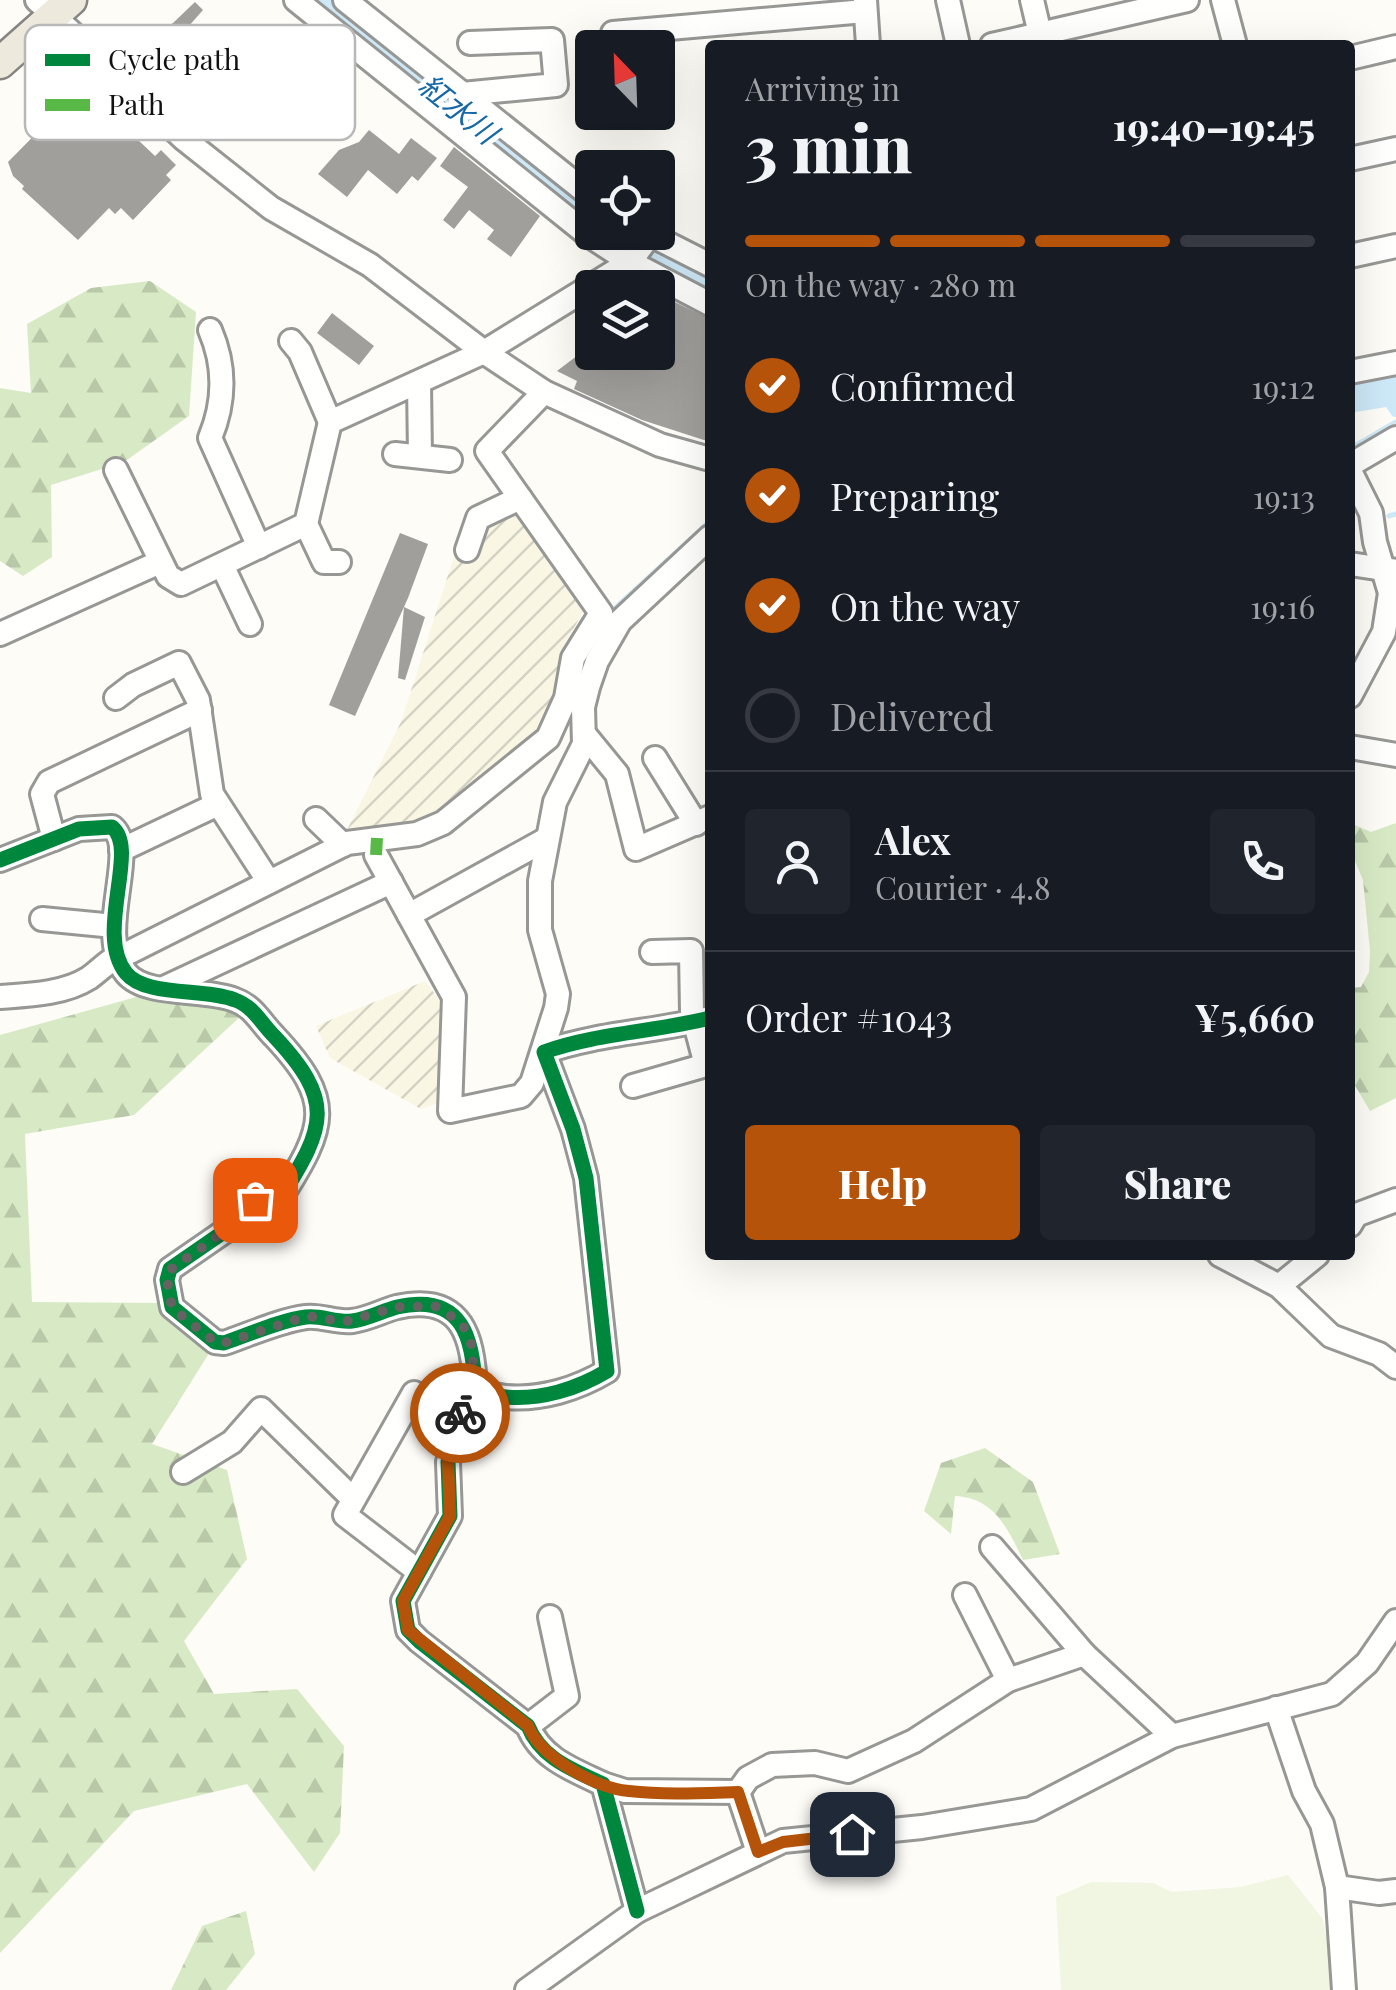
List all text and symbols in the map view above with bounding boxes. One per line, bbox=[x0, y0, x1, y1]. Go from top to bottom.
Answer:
legend bbox=[25, 25, 355, 140]
north arrow bbox=[575, 30, 675, 130]
map controls bbox=[575, 30, 675, 370]
text: Cycle path bbox=[108, 40, 241, 77]
water label: 紅水川 bbox=[411, 64, 509, 154]
text: Arriving in bbox=[745, 66, 900, 109]
text: Path bbox=[108, 85, 165, 122]
text: 19:40–19:45 bbox=[1113, 100, 1315, 151]
text: 3 min bbox=[745, 103, 912, 189]
button: locate bbox=[575, 150, 675, 250]
text: On the way · 280 m bbox=[745, 262, 1016, 305]
button: layers bbox=[575, 270, 675, 370]
icon: check bbox=[745, 358, 800, 413]
text: Confirmed bbox=[830, 360, 1015, 411]
text: 19:12 bbox=[1251, 364, 1315, 407]
icon: check bbox=[745, 468, 800, 523]
text: Preparing bbox=[830, 470, 999, 521]
text: 19:13 bbox=[1253, 474, 1315, 517]
icon: check bbox=[745, 578, 800, 633]
text: On the way bbox=[830, 580, 1020, 631]
text: 19:16 bbox=[1250, 584, 1315, 627]
text: Delivered bbox=[830, 690, 994, 741]
button: person bbox=[745, 809, 850, 914]
button: phone bbox=[1210, 809, 1315, 914]
text: Alex bbox=[875, 814, 951, 865]
text: Courier · 4.8 bbox=[875, 865, 1051, 908]
text: Order #1043 bbox=[745, 991, 952, 1042]
text: ¥5,660 bbox=[1194, 991, 1315, 1042]
button: Help bbox=[745, 1125, 1020, 1240]
button: Share bbox=[1040, 1125, 1315, 1240]
pin bbox=[213, 1158, 298, 1243]
icon: bag bbox=[228, 1173, 283, 1228]
courier bbox=[410, 1363, 510, 1463]
icon: bike bbox=[433, 1386, 488, 1441]
pin bbox=[810, 1792, 895, 1877]
icon: home bbox=[825, 1807, 880, 1862]

